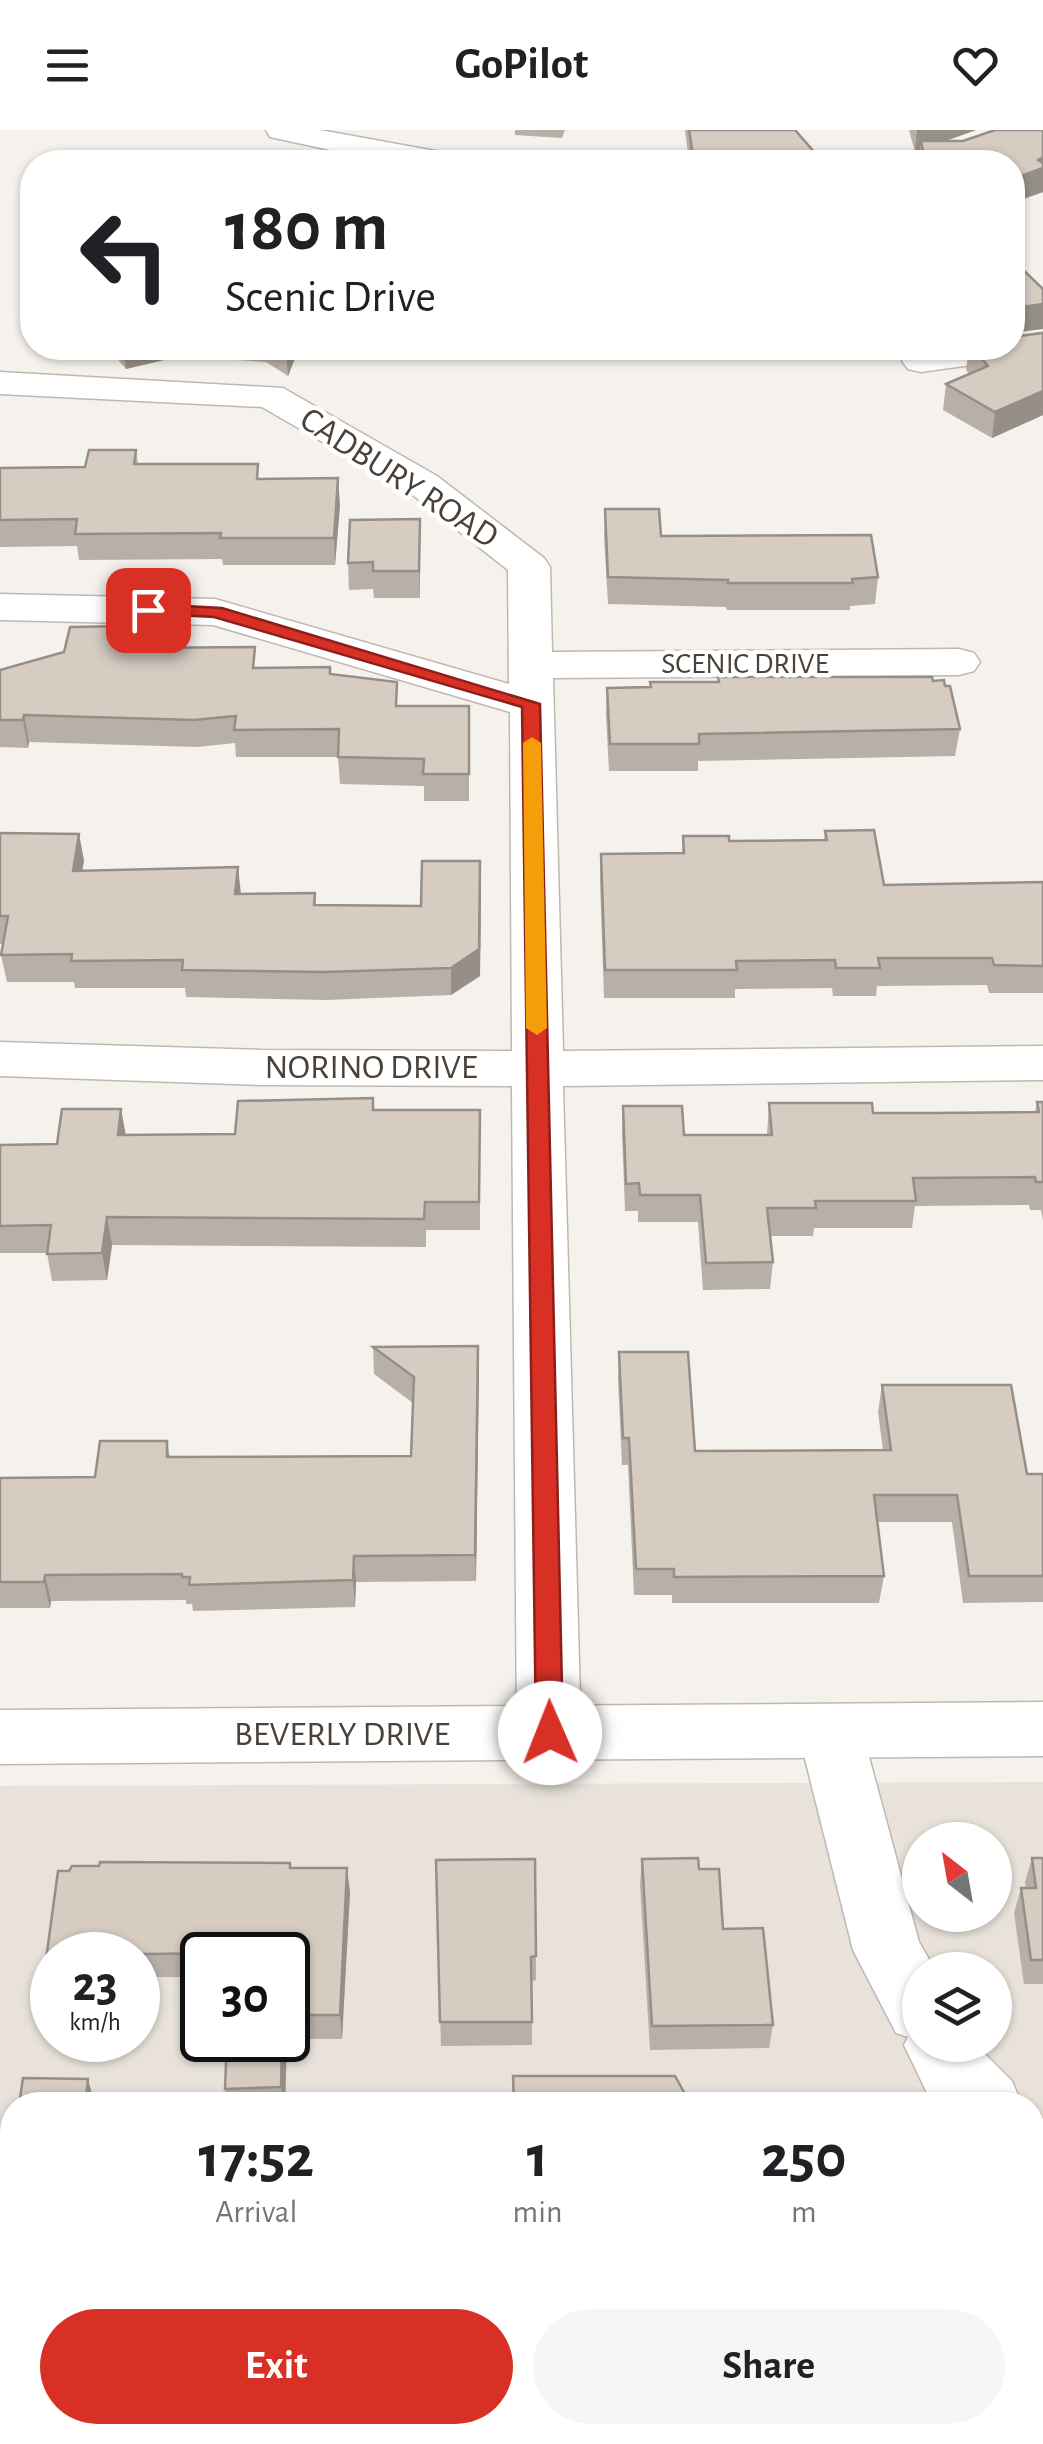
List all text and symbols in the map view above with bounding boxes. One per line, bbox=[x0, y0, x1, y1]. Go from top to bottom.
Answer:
icon: menu bbox=[40, 38, 95, 93]
icon: heart bbox=[948, 38, 1003, 93]
text: GoPilot bbox=[455, 42, 588, 87]
icon: left bbox=[60, 190, 190, 320]
text: 180 m bbox=[225, 193, 388, 263]
text: Scenic Drive bbox=[225, 275, 436, 320]
street label: CADBURY ROAD bbox=[294, 401, 504, 555]
pin bbox=[106, 568, 191, 653]
icon: arrive bbox=[121, 583, 176, 638]
street label: SCENIC DRIVE bbox=[661, 649, 829, 679]
street label: NORINO DRIVE bbox=[264, 1050, 478, 1085]
position arrow bbox=[498, 1681, 602, 1785]
street label: BEVERLY DRIVE bbox=[234, 1717, 450, 1752]
north arrow bbox=[902, 1822, 1012, 1932]
map controls bbox=[902, 1822, 1012, 2062]
speed limit sign: 30 bbox=[180, 1932, 310, 2062]
button: layers bbox=[902, 1952, 1012, 2062]
text: 23 bbox=[72, 1960, 118, 2010]
text: km/h bbox=[69, 2010, 121, 2035]
text: 17:52 bbox=[199, 2128, 314, 2188]
text: 1 bbox=[527, 2128, 548, 2188]
text: 250 bbox=[761, 2128, 846, 2188]
text: Arrival bbox=[215, 2196, 297, 2228]
text: min bbox=[513, 2196, 562, 2228]
text: m bbox=[791, 2196, 816, 2228]
button: Exit bbox=[40, 2309, 513, 2424]
button: Share bbox=[533, 2309, 1005, 2424]

